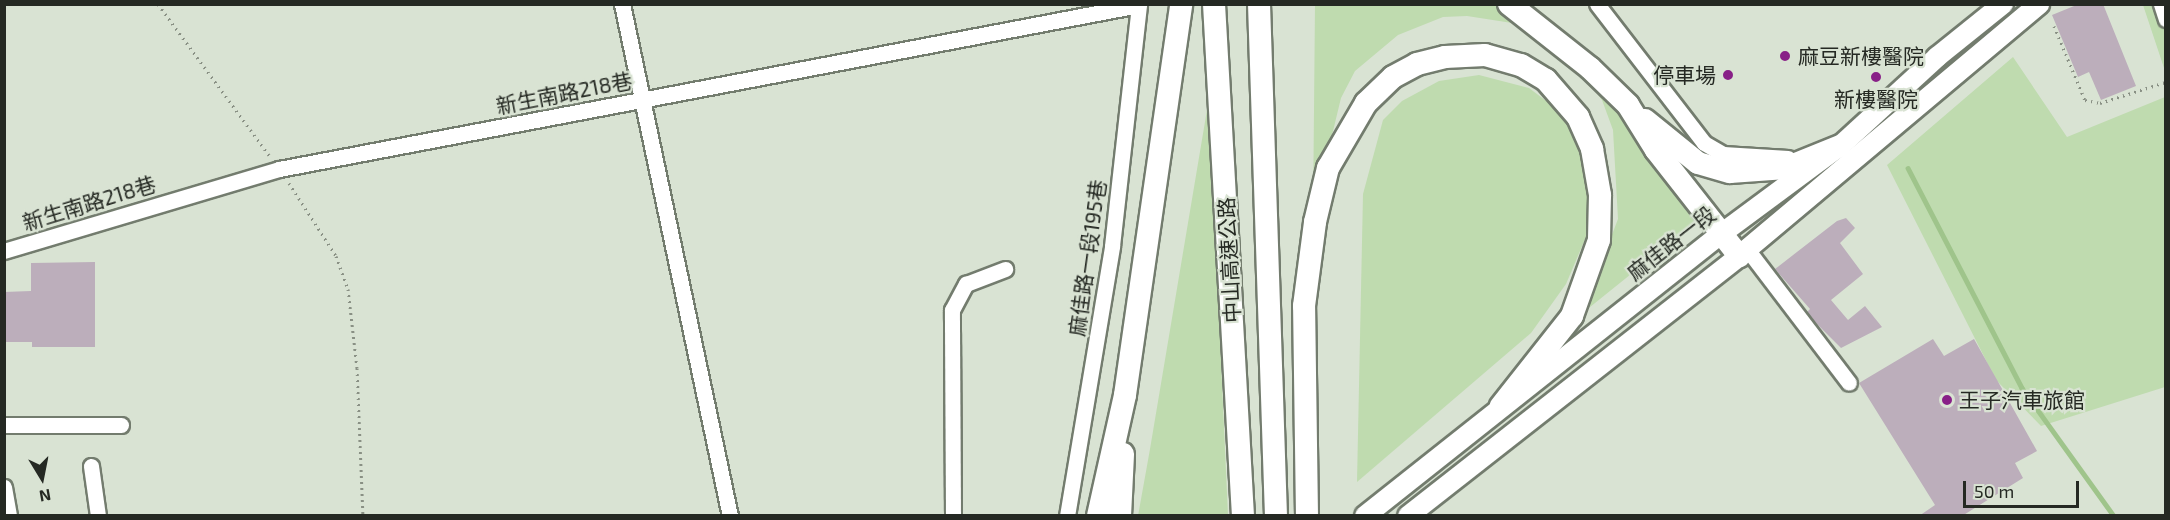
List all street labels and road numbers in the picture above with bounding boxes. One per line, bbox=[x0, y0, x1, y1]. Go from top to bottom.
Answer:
street label: 新生南路218巷 bbox=[494, 67, 634, 119]
street label: 新生南路218巷 bbox=[19, 171, 159, 235]
street label: 麻佳路一段195巷 bbox=[1064, 178, 1110, 338]
street label: 中山高速公路 bbox=[1213, 196, 1245, 324]
street label: 麻佳路一段 bbox=[1622, 201, 1720, 285]

